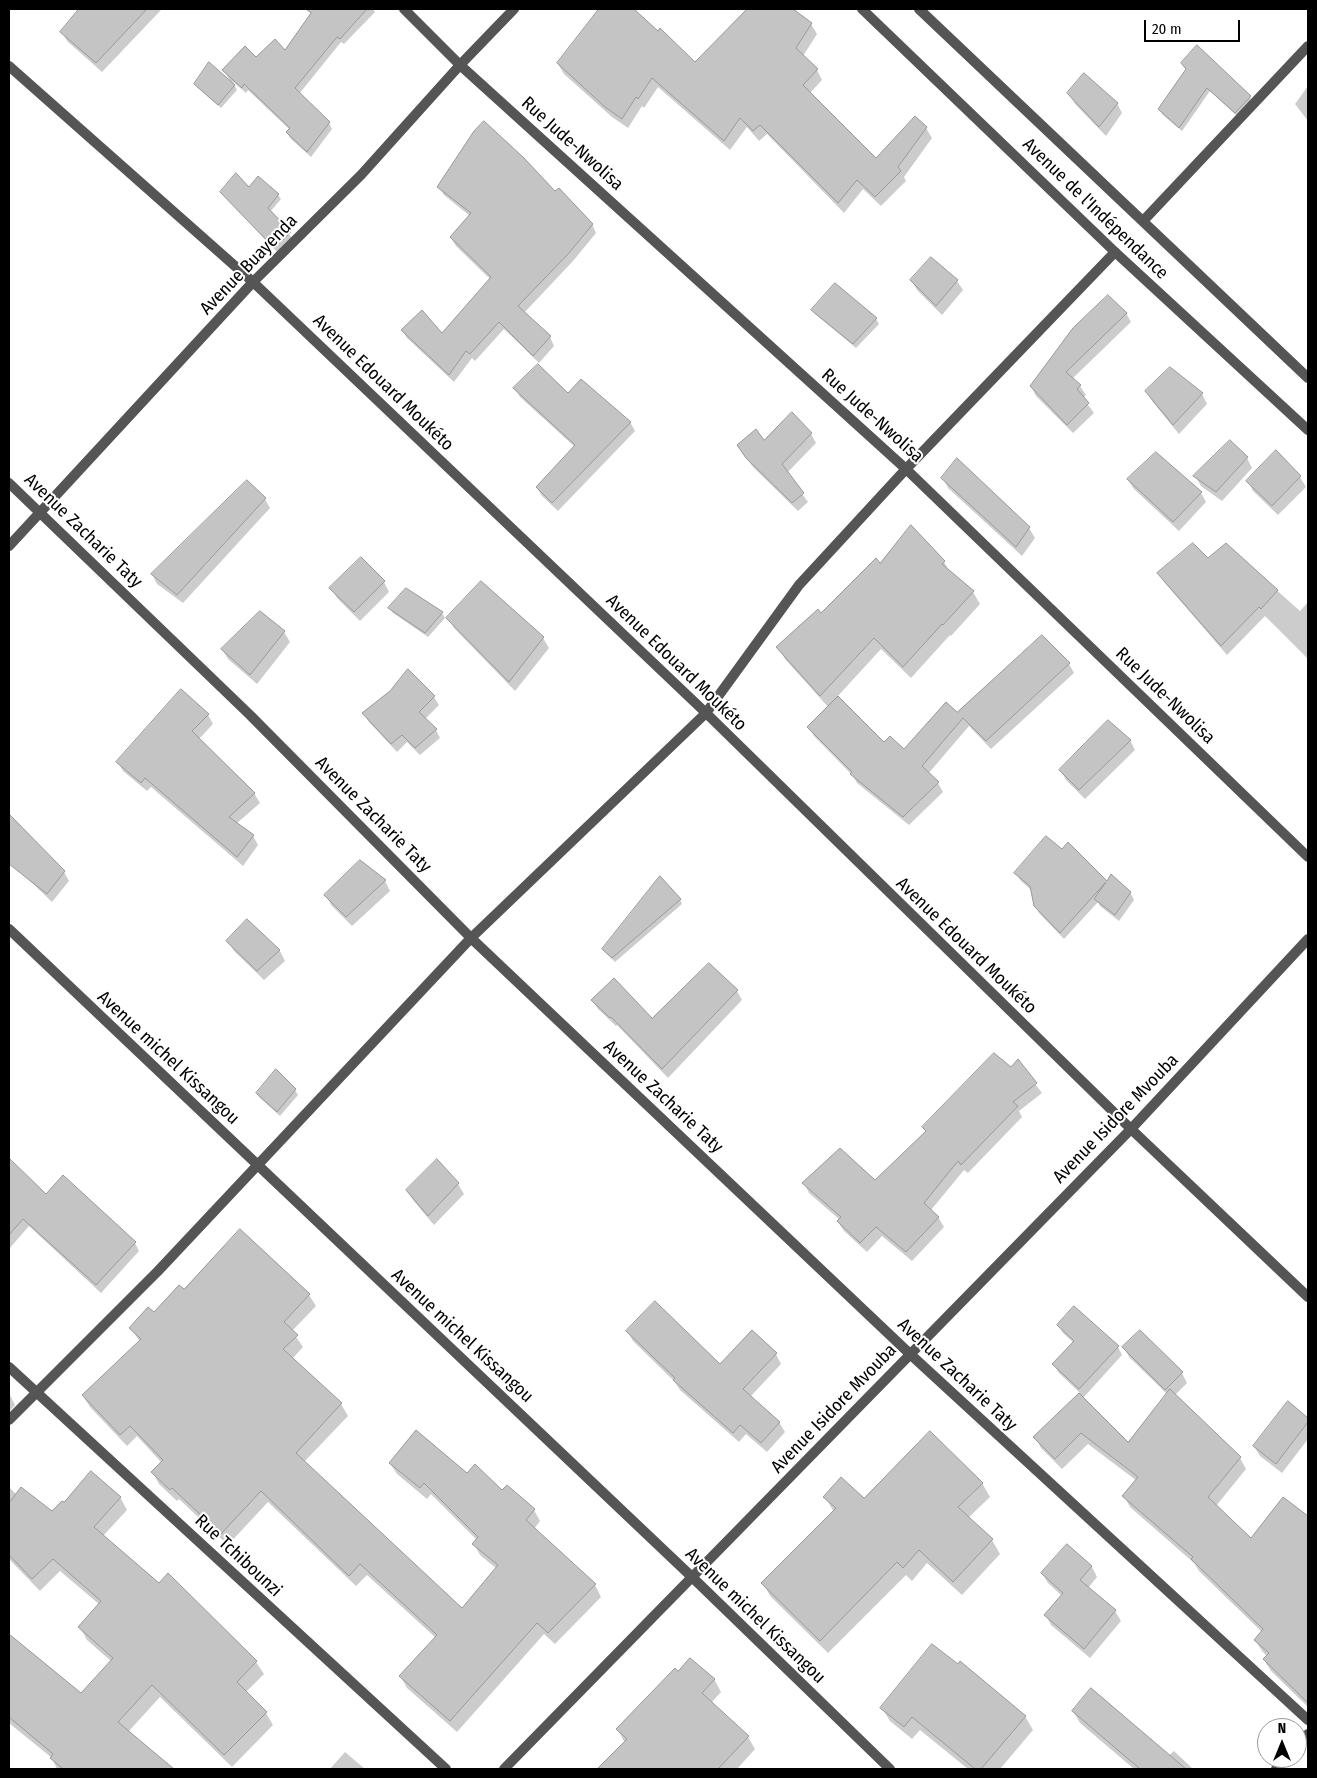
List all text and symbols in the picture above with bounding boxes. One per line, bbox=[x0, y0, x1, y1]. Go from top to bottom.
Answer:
scale bar bbox=[1147, 10, 1243, 42]
text: 20 m bbox=[1152, 20, 1182, 38]
street label: Rue Jude-Nwolisa bbox=[517, 93, 627, 195]
street label: Avenue de l'Indépendance bbox=[1018, 134, 1172, 284]
street label: Avenue Buayenda bbox=[196, 210, 302, 320]
street label: Avenue Edouard Moukéto bbox=[308, 310, 458, 456]
street label: Rue Jude-Nwolisa bbox=[817, 365, 927, 467]
street label: Avenue Zacharie Taty bbox=[20, 469, 146, 593]
street label: Avenue Edouard Moukéto bbox=[601, 590, 751, 736]
street label: Rue Jude-Nwolisa bbox=[1111, 643, 1219, 749]
street label: Avenue Zacharie Taty bbox=[310, 752, 436, 878]
street label: Avenue Edouard Moukéto bbox=[891, 873, 1041, 1019]
street label: Avenue michel Kissangou bbox=[93, 987, 243, 1129]
street label: Avenue Zacharie Taty bbox=[599, 1036, 727, 1158]
street label: Avenue Isidore Mvouba bbox=[1049, 1050, 1183, 1188]
street label: Avenue michel Kissangou bbox=[387, 1265, 537, 1407]
street label: Avenue Zacharie Taty bbox=[893, 1314, 1021, 1436]
street label: Avenue Isidore Mvouba bbox=[767, 1340, 901, 1478]
street label: Rue Tchibounzi bbox=[190, 1510, 286, 1602]
street label: Avenue michel Kissangou bbox=[681, 1544, 829, 1688]
north arrow bbox=[1257, 1718, 1307, 1768]
text: N bbox=[1278, 1720, 1286, 1737]

